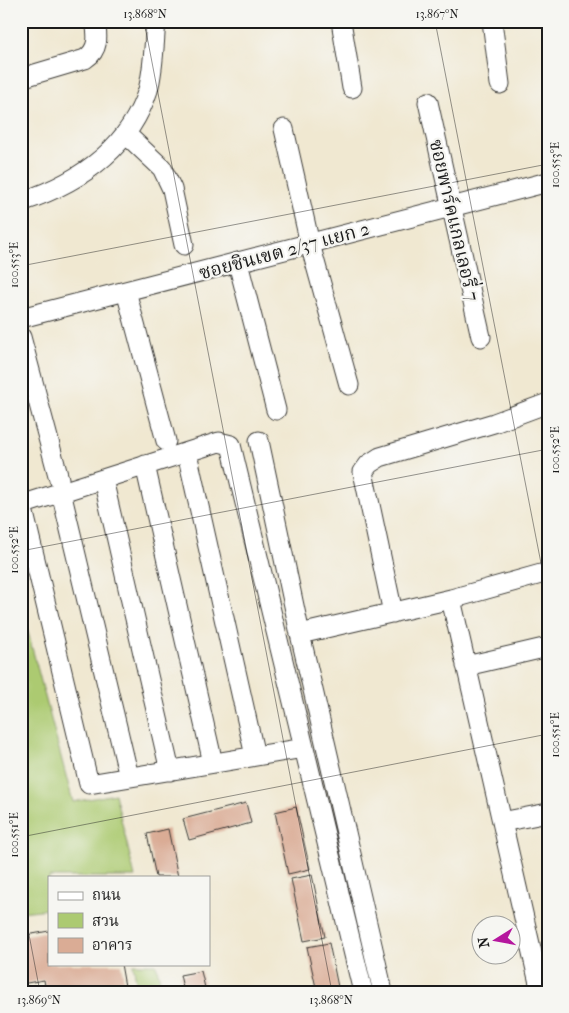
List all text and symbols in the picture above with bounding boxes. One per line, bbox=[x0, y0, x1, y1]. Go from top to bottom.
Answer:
text: 13.868°N bbox=[123, 7, 167, 21]
text: 13.867°N bbox=[415, 7, 459, 21]
street label: ซอยพาร์คแกลเลอรี่ 7 bbox=[425, 136, 487, 303]
text: 100.553°E bbox=[548, 142, 562, 188]
street label: ซอยชินเขต 2/37 แยก 2 bbox=[197, 218, 372, 284]
text: 100.553°E bbox=[7, 242, 21, 288]
text: 100.552°E bbox=[548, 426, 562, 474]
text: 100.552°E bbox=[7, 526, 21, 574]
text: 100.551°E bbox=[548, 712, 562, 758]
text: 100.551°E bbox=[7, 812, 21, 858]
legend bbox=[48, 876, 210, 966]
text: ถนน bbox=[92, 886, 121, 904]
text: สวน bbox=[92, 912, 119, 930]
north arrow bbox=[472, 916, 522, 966]
text: N bbox=[474, 935, 493, 949]
text: อาคาร bbox=[92, 936, 132, 954]
text: 13.869°N bbox=[17, 993, 61, 1007]
text: 13.868°N bbox=[309, 993, 353, 1007]

